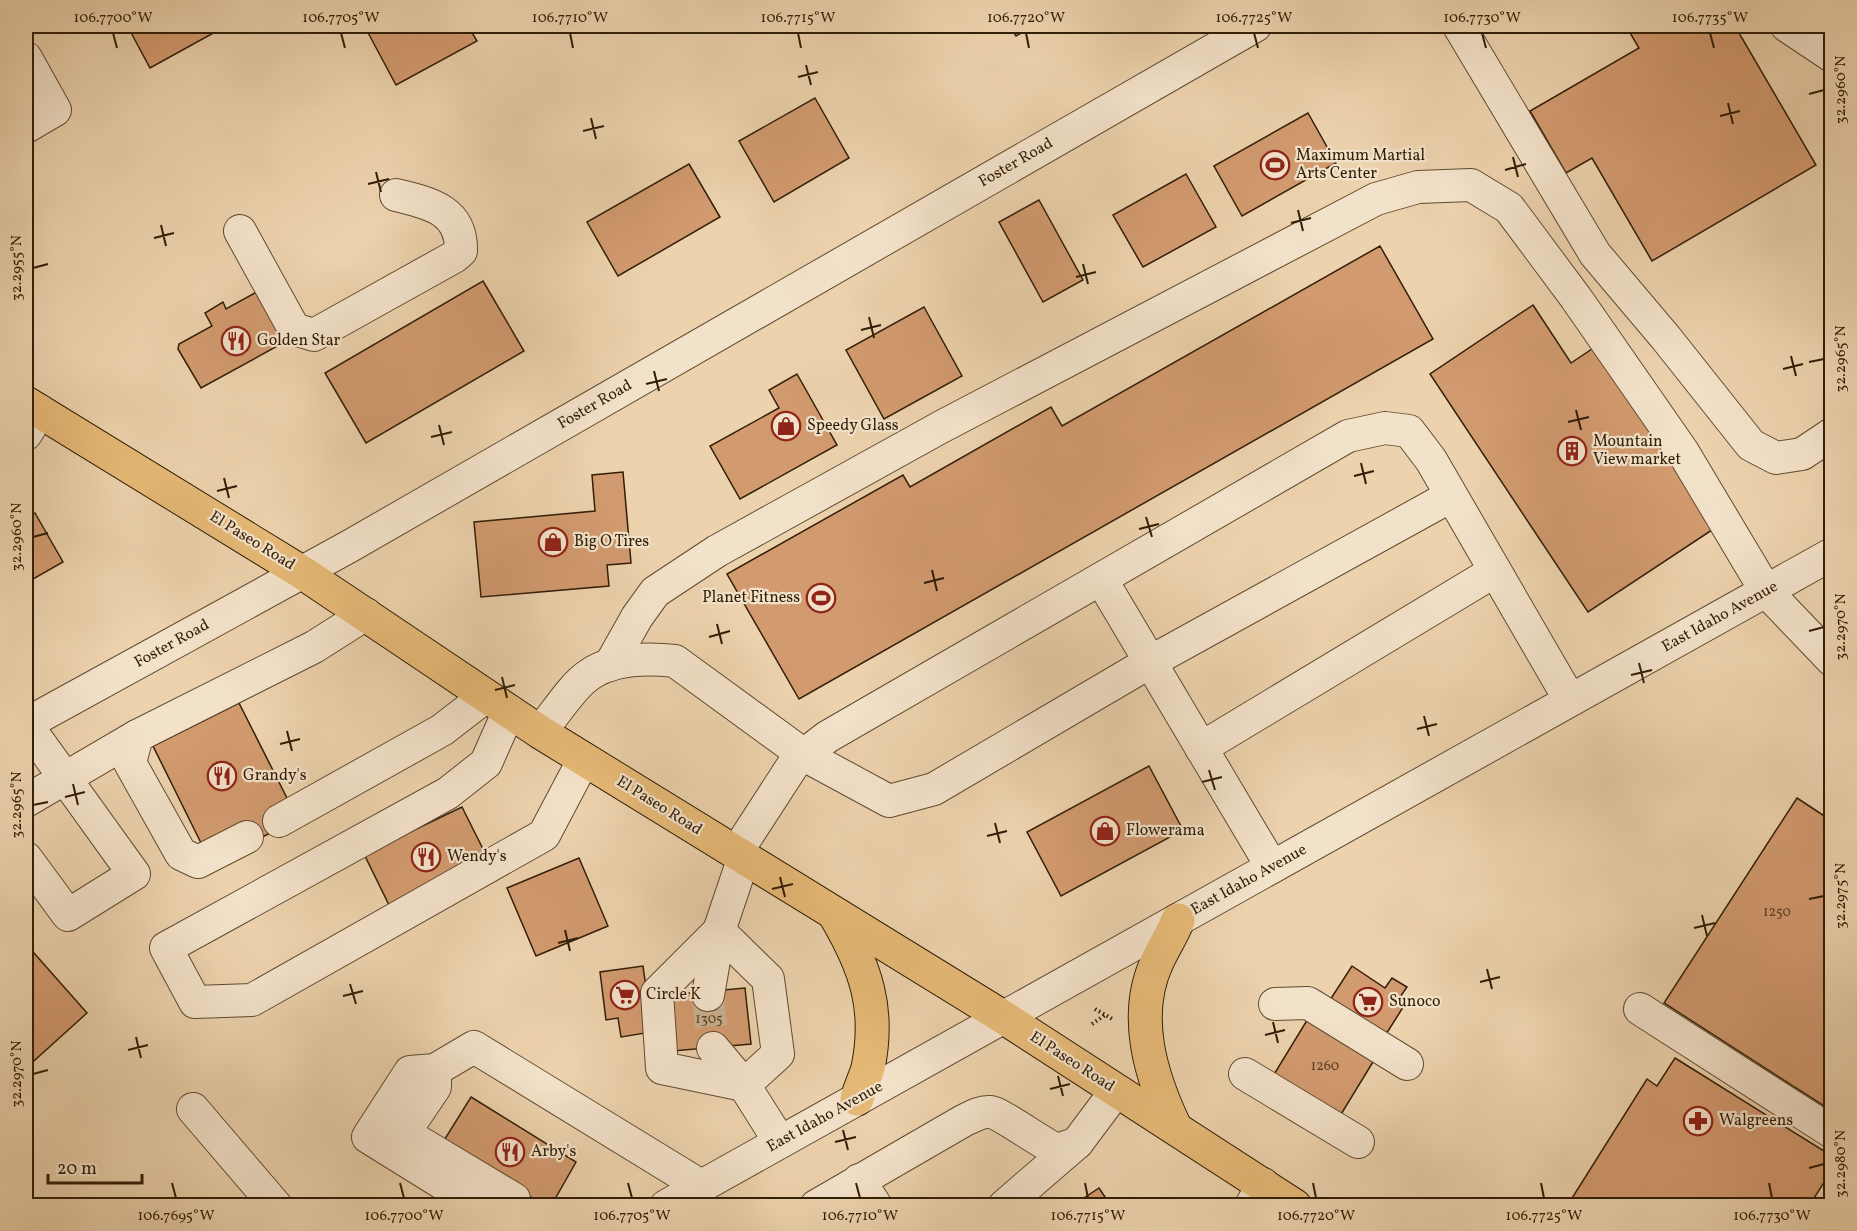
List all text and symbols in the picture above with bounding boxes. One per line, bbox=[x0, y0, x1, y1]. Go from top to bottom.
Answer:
text: 106.7700°W bbox=[73, 8, 153, 29]
text: 106.7705°W bbox=[302, 8, 380, 29]
text: 106.7710°W bbox=[532, 8, 608, 29]
text: 106.7715°W bbox=[761, 8, 835, 29]
text: 106.7720°W bbox=[987, 8, 1065, 29]
text: 106.7725°W bbox=[1216, 8, 1292, 29]
text: 106.7730°W bbox=[1443, 8, 1521, 29]
text: 106.7735°W bbox=[1672, 8, 1748, 29]
text: 32.2960°N bbox=[1831, 56, 1852, 124]
street label: Foster Road bbox=[975, 133, 1057, 193]
place label: Maximum Martial Arts Center bbox=[1296, 145, 1425, 185]
sports icon: Maximum Martial Arts Center bbox=[1259, 149, 1291, 181]
text: 32.2955°N bbox=[7, 235, 28, 301]
restaurant icon: Golden Star bbox=[220, 325, 252, 357]
text: 32.2965°N bbox=[1831, 325, 1852, 393]
place label: Golden Star bbox=[257, 330, 341, 352]
street label: Foster Road bbox=[554, 375, 636, 435]
shop icon: Speedy Glass bbox=[770, 410, 802, 442]
place label: Speedy Glass bbox=[807, 415, 899, 437]
place label: Mountain View market bbox=[1593, 431, 1681, 471]
building icon: Mountain View market bbox=[1556, 435, 1588, 467]
text: 32.2960°N bbox=[7, 503, 28, 571]
street label: El Paseo Road bbox=[205, 506, 299, 576]
shop icon: Big O Tires bbox=[537, 526, 569, 558]
place label: Big O Tires bbox=[574, 531, 649, 553]
street label: East Idaho Avenue bbox=[1658, 576, 1782, 658]
sports icon: Planet Fitness bbox=[805, 582, 837, 614]
place label: Planet Fitness bbox=[702, 587, 800, 609]
text: 32.2970°N bbox=[1831, 593, 1852, 661]
street label: Foster Road bbox=[131, 614, 213, 674]
restaurant icon: Grandy's bbox=[206, 760, 238, 792]
place label: Grandy's bbox=[243, 765, 307, 787]
text: 32.2965°N bbox=[7, 771, 28, 839]
street label: El Paseo Road bbox=[612, 771, 706, 841]
shop icon: Flowerama bbox=[1089, 815, 1121, 847]
place label: Flowerama bbox=[1126, 820, 1205, 842]
street label: East Idaho Avenue bbox=[1187, 839, 1311, 921]
restaurant icon: Wendy's bbox=[410, 841, 442, 873]
place label: Wendy's bbox=[447, 846, 507, 868]
text: 32.2975°N bbox=[1831, 863, 1852, 929]
house number: 1250 bbox=[1763, 903, 1791, 922]
supermarket icon: Circle K bbox=[609, 979, 641, 1011]
place label: Circle K bbox=[646, 984, 701, 1006]
supermarket icon: Sunoco bbox=[1352, 986, 1384, 1018]
place label: Sunoco bbox=[1389, 991, 1441, 1013]
house number: 1305 bbox=[695, 1010, 723, 1029]
street label: El Paseo Road bbox=[1025, 1026, 1119, 1098]
text: 32.2970°N bbox=[7, 1040, 28, 1108]
house number: 1260 bbox=[1311, 1057, 1339, 1076]
street label: East Idaho Avenue bbox=[763, 1076, 887, 1158]
pharmacy icon: Walgreens bbox=[1682, 1105, 1714, 1137]
place label: Walgreens bbox=[1719, 1110, 1793, 1132]
text: 32.2980°N bbox=[1831, 1130, 1852, 1198]
restaurant icon: Arby's bbox=[494, 1136, 526, 1168]
place label: Arby's bbox=[531, 1141, 576, 1163]
scale bar bbox=[48, 1147, 142, 1185]
text: 20 m bbox=[57, 1157, 97, 1182]
text: 106.7695°W bbox=[138, 1206, 214, 1227]
text: 106.7700°W bbox=[364, 1206, 444, 1227]
text: 106.7705°W bbox=[593, 1206, 671, 1227]
text: 106.7710°W bbox=[822, 1206, 898, 1227]
text: 106.7715°W bbox=[1051, 1206, 1125, 1227]
text: 106.7720°W bbox=[1277, 1206, 1355, 1227]
text: 106.7725°W bbox=[1506, 1206, 1582, 1227]
text: 106.7730°W bbox=[1733, 1206, 1811, 1227]

